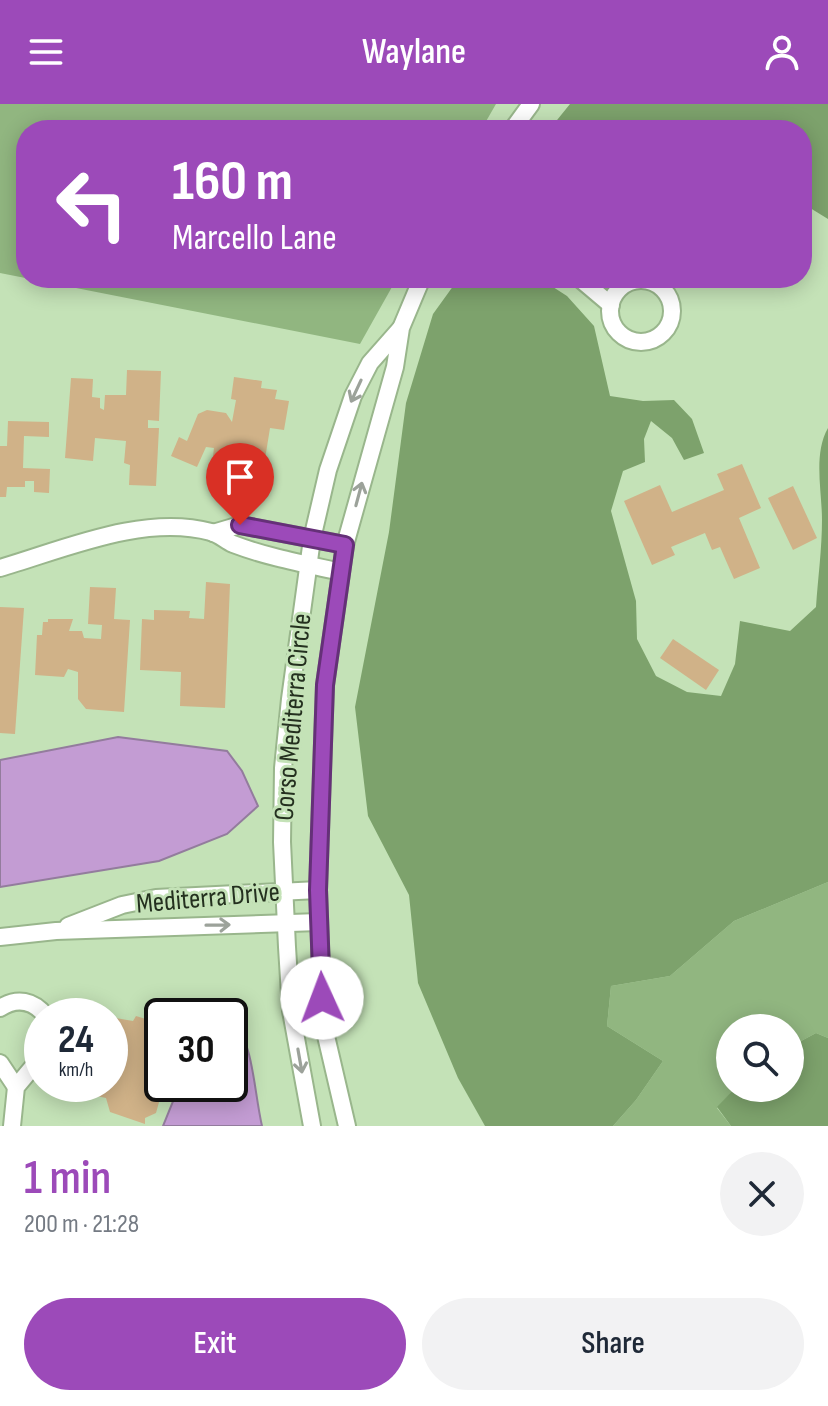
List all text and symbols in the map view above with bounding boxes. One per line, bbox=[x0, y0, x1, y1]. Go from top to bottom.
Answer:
icon: menu bbox=[24, 30, 68, 74]
icon: person bbox=[760, 30, 804, 74]
text: Waylane bbox=[362, 31, 466, 74]
text: 160 m bbox=[172, 149, 293, 216]
icon: left bbox=[40, 152, 144, 256]
text: Marcello Lane bbox=[172, 217, 337, 260]
one-way arrow bbox=[348, 378, 363, 402]
pin bbox=[206, 443, 274, 525]
icon: arrive bbox=[218, 455, 262, 499]
one-way arrow bbox=[352, 482, 367, 508]
street label: Corso Mediterra Circle bbox=[268, 612, 318, 822]
street label: Mediterra Drive bbox=[135, 875, 281, 921]
one-way arrow bbox=[204, 917, 231, 932]
position arrow bbox=[280, 956, 364, 1040]
speed limit sign: 30 bbox=[144, 998, 248, 1102]
map controls bbox=[716, 1014, 804, 1102]
button: search bbox=[716, 1014, 804, 1102]
text: 24 bbox=[58, 1016, 94, 1064]
one-way arrow bbox=[293, 1048, 308, 1073]
text: km/h bbox=[59, 1058, 93, 1082]
text: 1 min bbox=[24, 1150, 111, 1207]
button: close bbox=[720, 1152, 804, 1236]
text: 200 m · 21:28 bbox=[24, 1209, 139, 1240]
button: Exit bbox=[24, 1298, 406, 1390]
button: Share bbox=[422, 1298, 804, 1390]

